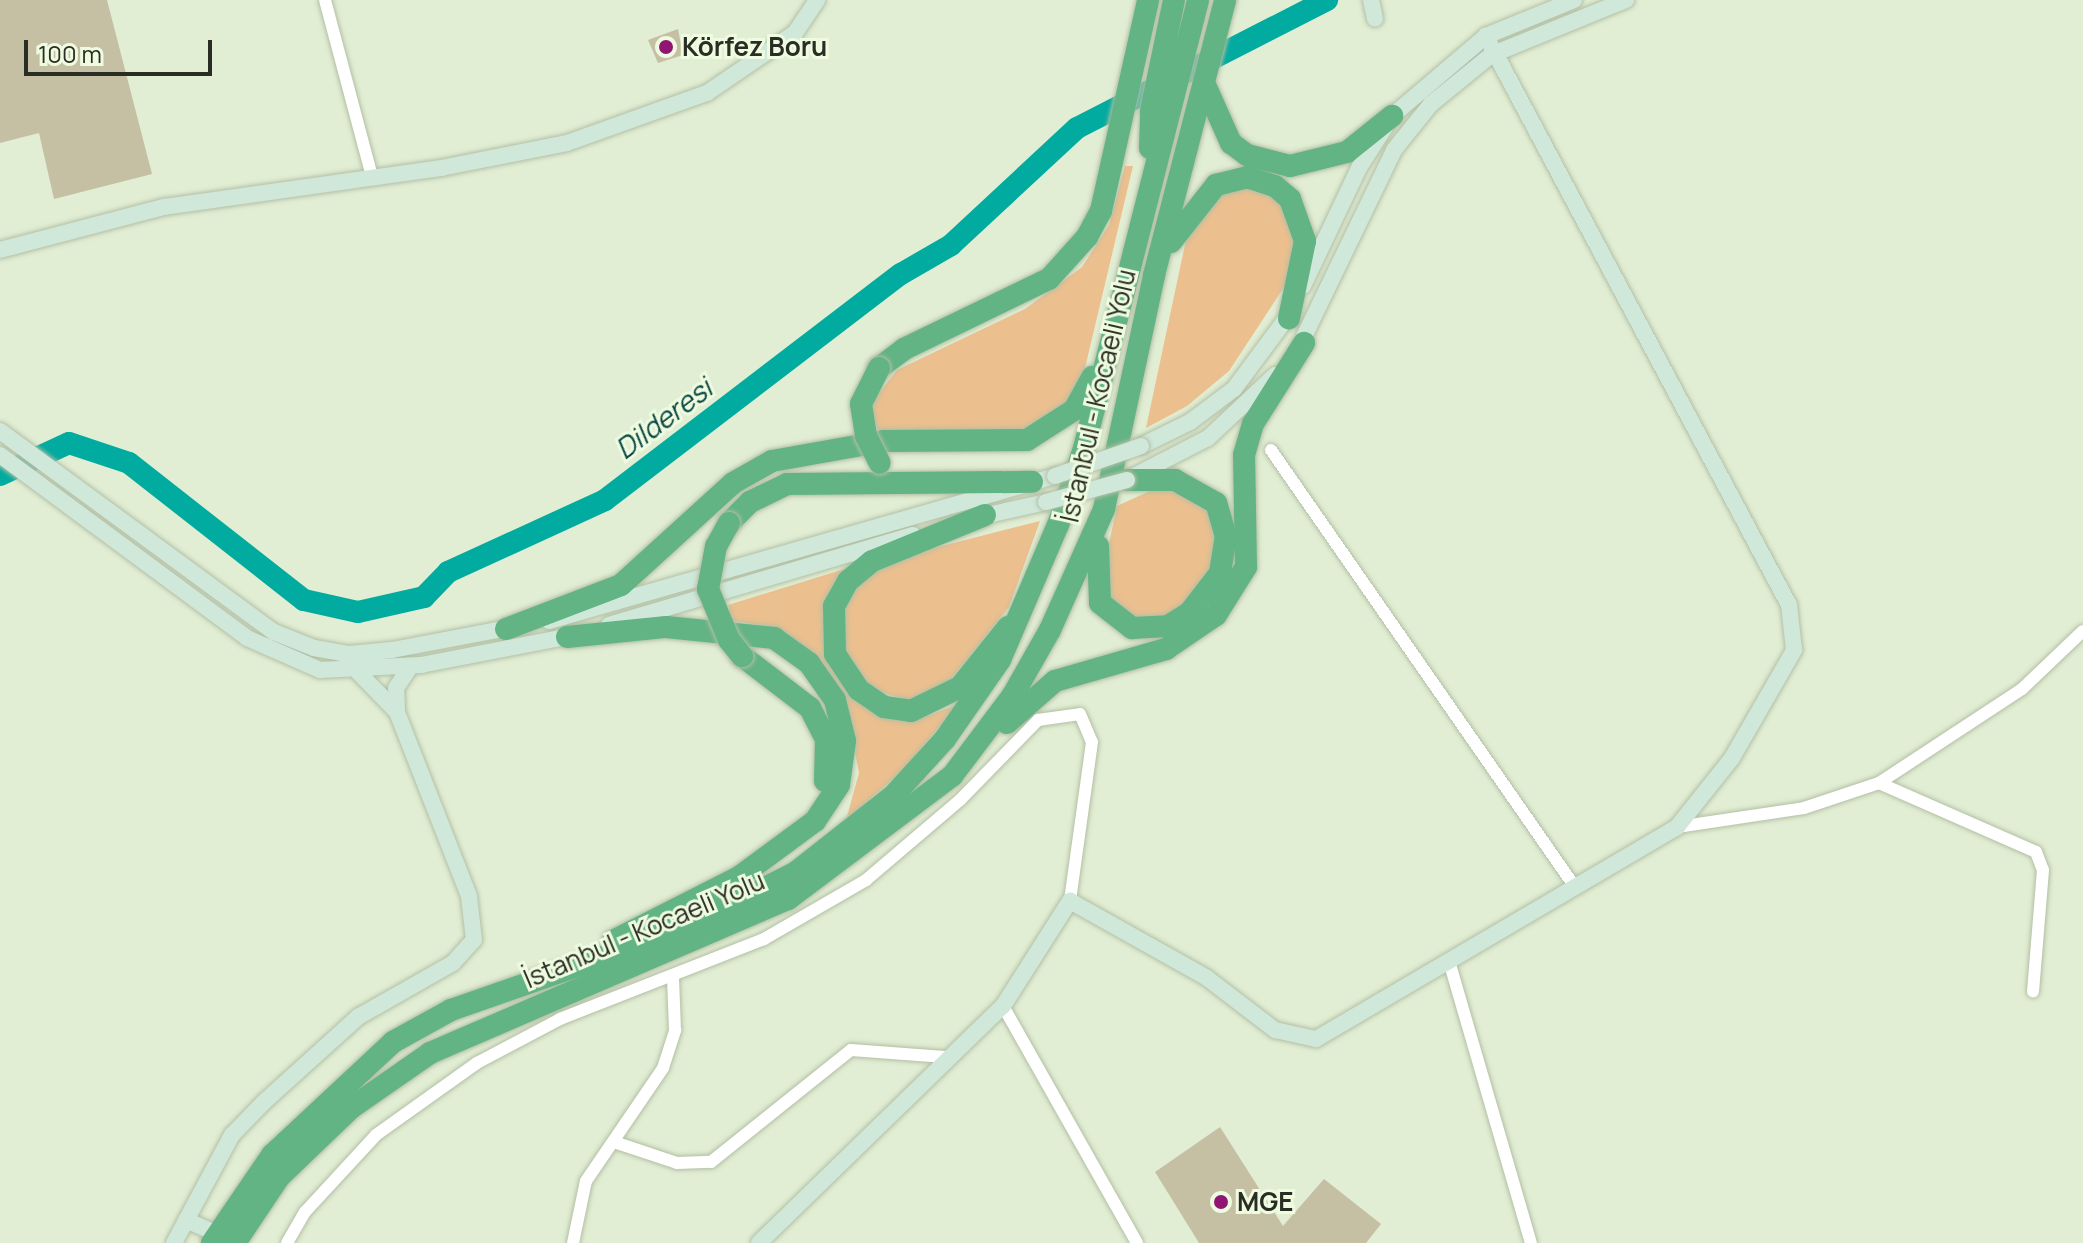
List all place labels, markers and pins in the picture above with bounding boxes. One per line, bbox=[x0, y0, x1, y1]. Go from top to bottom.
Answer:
place label: Körfez Boru bbox=[682, 31, 827, 63]
marker: Körfez Boru bbox=[657, 38, 675, 56]
place label: MGE bbox=[1237, 1186, 1293, 1218]
marker: MGE bbox=[1212, 1193, 1230, 1211]

